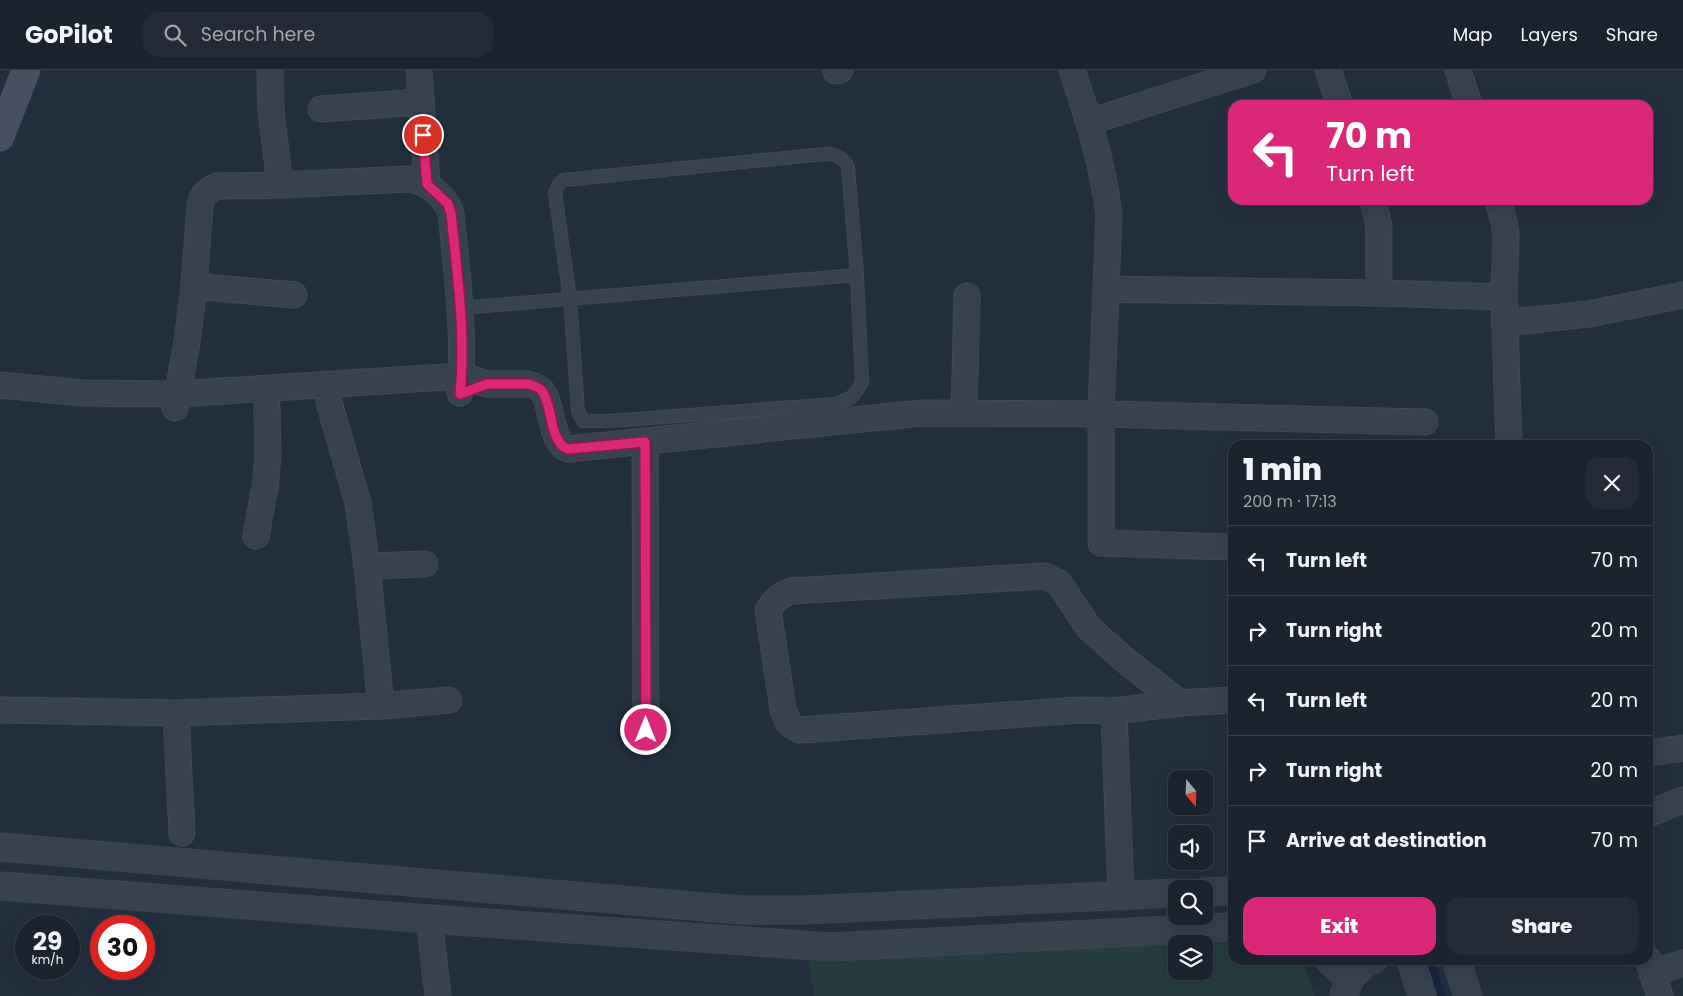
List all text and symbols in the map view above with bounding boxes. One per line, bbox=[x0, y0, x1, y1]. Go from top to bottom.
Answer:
search box bbox=[143, 12, 493, 57]
text: GoPilot bbox=[25, 18, 113, 51]
icon: search bbox=[161, 21, 189, 49]
text: Search here bbox=[201, 21, 315, 48]
text: Map bbox=[1453, 22, 1493, 47]
text: Layers bbox=[1521, 22, 1578, 47]
text: Share bbox=[1606, 22, 1658, 47]
text: 70 m bbox=[1326, 111, 1412, 160]
pin bbox=[402, 114, 444, 156]
icon: left bbox=[1243, 120, 1308, 185]
icon: arrive bbox=[409, 121, 437, 149]
text: Turn left bbox=[1326, 158, 1414, 189]
text: 1 min bbox=[1243, 448, 1322, 491]
button: close bbox=[1586, 457, 1638, 509]
text: 200 m · 17:13 bbox=[1243, 490, 1337, 513]
icon: left bbox=[1243, 547, 1271, 575]
text: Turn left bbox=[1286, 547, 1367, 574]
text: 70 m bbox=[1591, 547, 1638, 574]
icon: right bbox=[1243, 617, 1271, 645]
text: Turn right bbox=[1286, 617, 1382, 644]
text: 20 m bbox=[1590, 617, 1638, 644]
icon: left bbox=[1243, 687, 1271, 715]
text: Turn left bbox=[1286, 687, 1367, 714]
text: 20 m bbox=[1590, 687, 1638, 714]
position arrow bbox=[619, 703, 671, 755]
icon: right bbox=[1243, 757, 1271, 785]
text: Turn right bbox=[1286, 757, 1382, 784]
text: 20 m bbox=[1590, 757, 1638, 784]
north arrow bbox=[1168, 770, 1212, 815]
map controls bbox=[1168, 770, 1213, 980]
button: sound bbox=[1168, 825, 1213, 870]
icon: arrive bbox=[1243, 827, 1271, 855]
text: Arrive at destination bbox=[1286, 827, 1487, 854]
text: 70 m bbox=[1591, 827, 1638, 854]
button: search bbox=[1168, 880, 1213, 925]
button: Exit bbox=[1243, 897, 1436, 955]
button: Share bbox=[1446, 897, 1638, 955]
speed limit sign: 30 bbox=[90, 915, 155, 980]
text: 29 bbox=[33, 924, 62, 959]
button: layers bbox=[1168, 935, 1213, 980]
text: km/h bbox=[32, 951, 63, 968]

